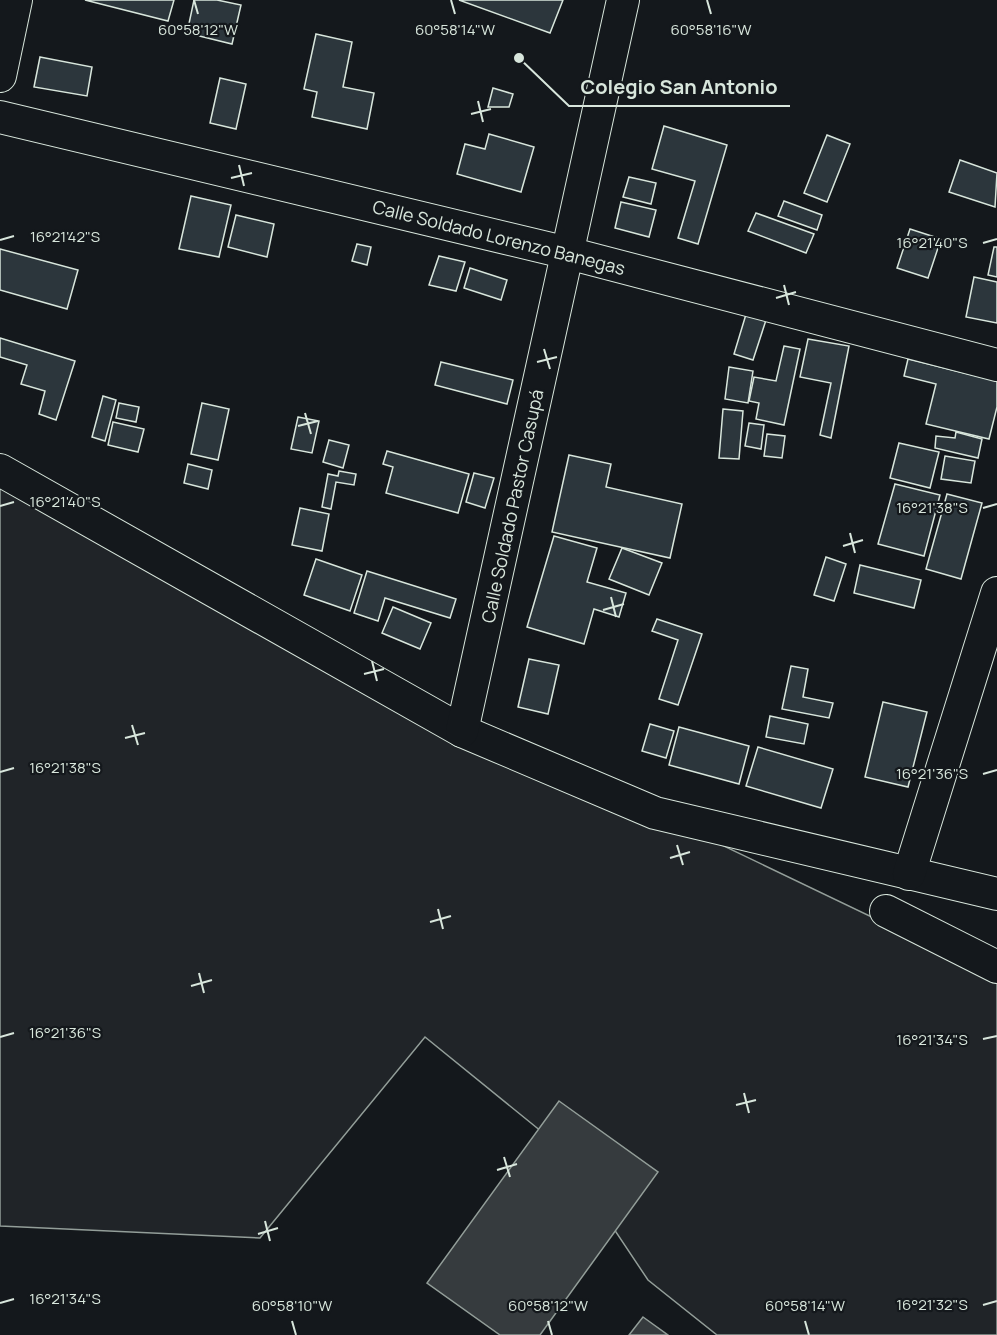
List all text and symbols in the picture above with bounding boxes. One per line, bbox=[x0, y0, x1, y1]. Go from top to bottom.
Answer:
text: 60°58'12"W bbox=[158, 19, 238, 40]
text: 60°58'14"W bbox=[415, 19, 495, 40]
text: 60°58'16"W bbox=[671, 19, 751, 40]
callout: Colegio San Antonio bbox=[569, 68, 790, 106]
text: Colegio San Antonio bbox=[580, 73, 778, 100]
street label: Calle Soldado Lorenzo Banegas bbox=[370, 194, 628, 280]
text: 16°21'42"S bbox=[30, 226, 100, 247]
text: 16°21'40"S bbox=[897, 232, 967, 253]
street label: Calle Soldado Pastor Casupá bbox=[476, 387, 548, 625]
text: 16°21'40"S bbox=[30, 491, 100, 512]
text: 16°21'38"S bbox=[896, 497, 968, 518]
text: 16°21'38"S bbox=[29, 757, 101, 778]
text: 16°21'36"S bbox=[896, 763, 968, 784]
text: 16°21'36"S bbox=[29, 1022, 101, 1043]
text: 16°21'34"S bbox=[896, 1029, 968, 1050]
text: 16°21'34"S bbox=[29, 1288, 101, 1309]
text: 16°21'32"S bbox=[896, 1294, 968, 1315]
text: 60°58'10"W bbox=[252, 1295, 332, 1316]
text: 60°58'12"W bbox=[508, 1295, 588, 1316]
text: 60°58'14"W bbox=[765, 1295, 845, 1316]

